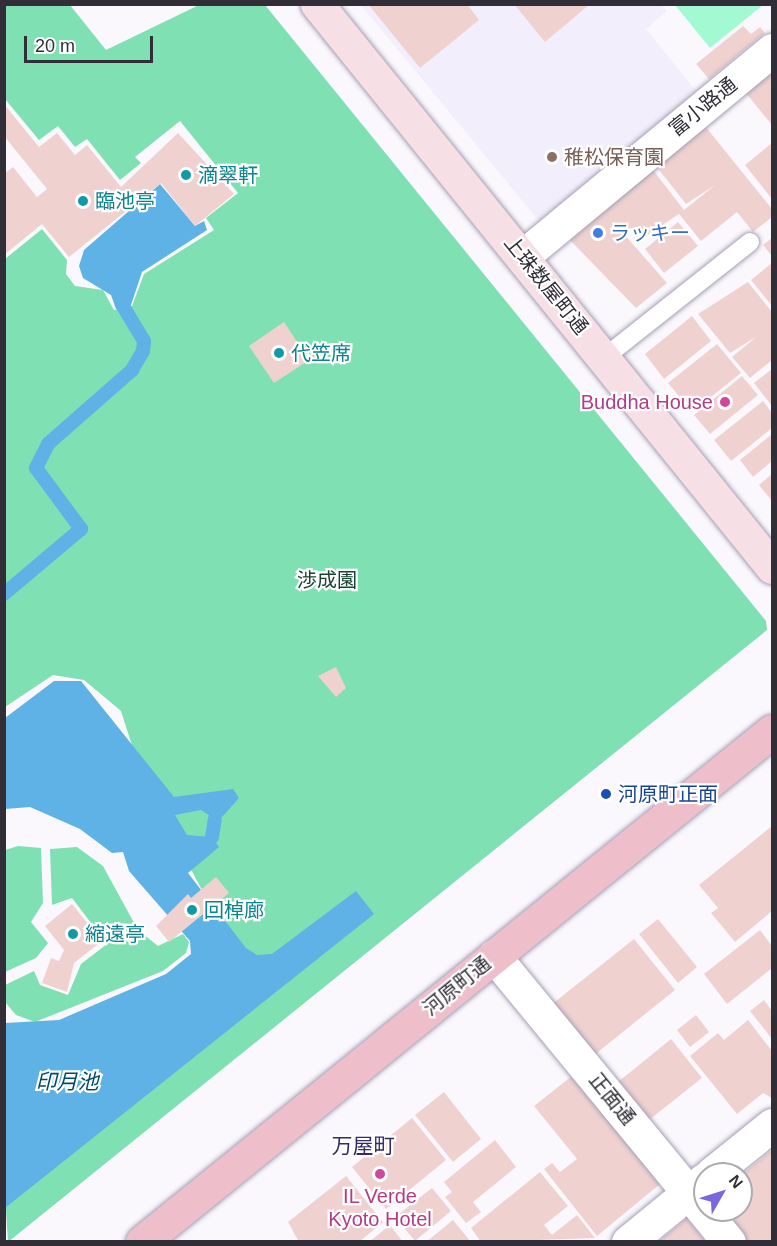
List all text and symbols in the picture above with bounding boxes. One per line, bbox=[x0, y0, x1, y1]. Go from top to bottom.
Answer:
scale bar bbox=[27, 24, 156, 62]
text: 20 m bbox=[35, 36, 75, 56]
street label: 富小路通 bbox=[664, 73, 742, 141]
place label: 稚松保育園 bbox=[564, 145, 664, 169]
marker: 稚松保育園 bbox=[545, 150, 559, 164]
place label: 滴翠軒 bbox=[198, 163, 258, 187]
marker: 滴翠軒 bbox=[179, 168, 193, 182]
place label: 臨池亭 bbox=[95, 189, 155, 213]
marker: 臨池亭 bbox=[76, 194, 90, 208]
place label: ラッキー bbox=[610, 221, 690, 245]
marker: ラッキー bbox=[591, 226, 605, 240]
street label: 上珠数屋町通 bbox=[499, 231, 593, 339]
place label: 代笠席 bbox=[291, 341, 351, 365]
marker: 代笠席 bbox=[272, 346, 286, 360]
place label: Buddha House bbox=[581, 390, 713, 414]
marker: Buddha House bbox=[718, 395, 732, 409]
park label: 渉成園 bbox=[297, 568, 357, 592]
place label: 河原町正面 bbox=[618, 782, 718, 806]
marker: 河原町正面 bbox=[599, 787, 613, 801]
place label: 回棹廊 bbox=[204, 898, 264, 922]
marker: 回棹廊 bbox=[185, 903, 199, 917]
place label: 縮遠亭 bbox=[85, 922, 145, 946]
marker: 縮遠亭 bbox=[66, 927, 80, 941]
street label: 河原町通 bbox=[418, 952, 496, 1020]
street label: 正面通 bbox=[584, 1068, 640, 1130]
water label: 印月池 bbox=[36, 1069, 98, 1095]
district label: 万屋町 bbox=[332, 1133, 394, 1159]
north arrow bbox=[693, 1162, 753, 1222]
marker: IL Verde Kyoto Hotel bbox=[373, 1167, 387, 1181]
text: N bbox=[726, 1172, 746, 1191]
place label: IL Verde Kyoto Hotel bbox=[328, 1184, 432, 1231]

